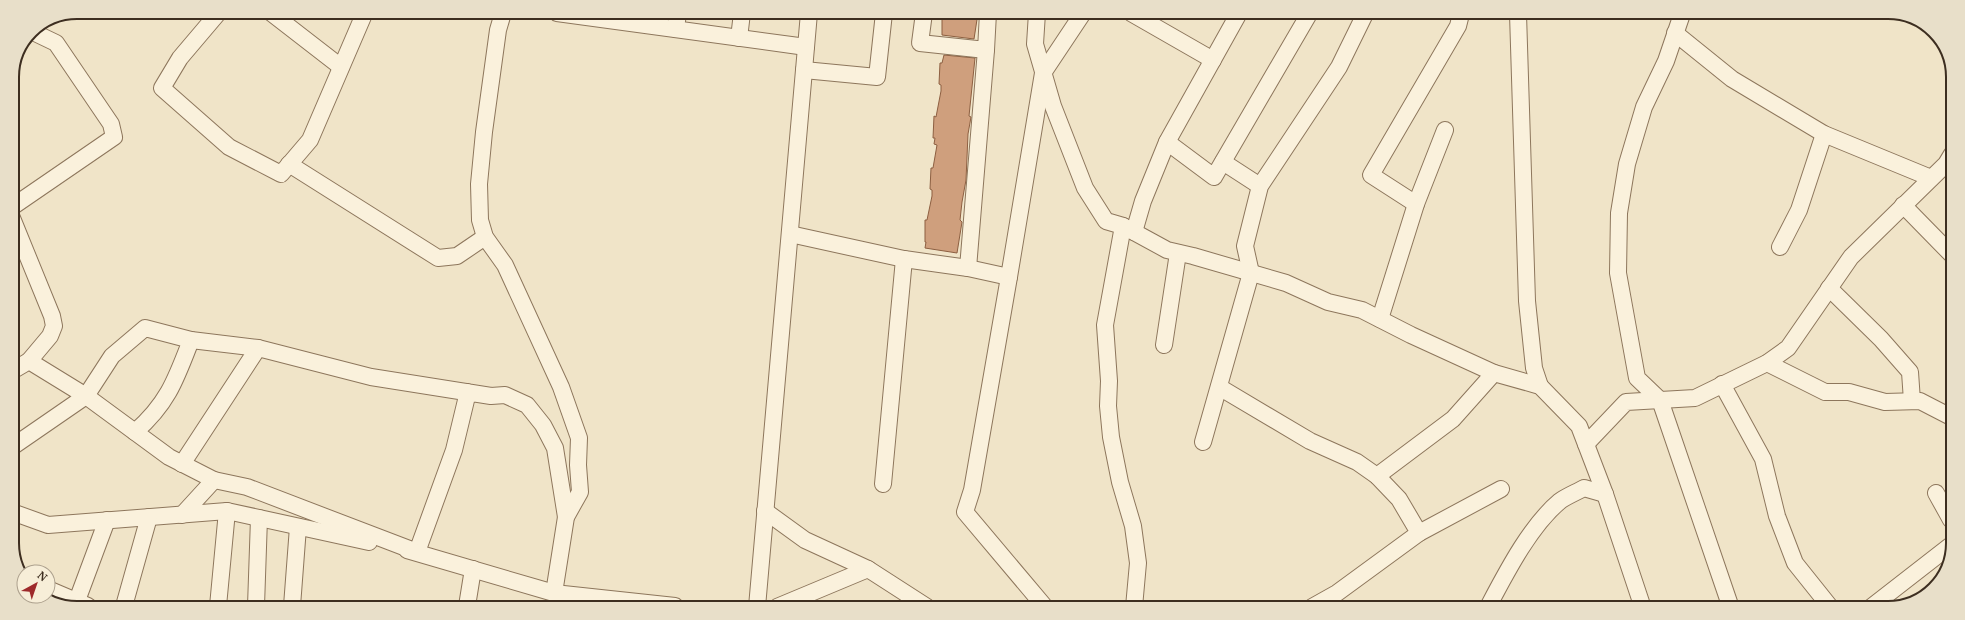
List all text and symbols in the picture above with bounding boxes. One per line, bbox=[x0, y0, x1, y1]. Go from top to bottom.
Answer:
north arrow bbox=[16, 564, 56, 604]
text: N bbox=[35, 567, 51, 585]

